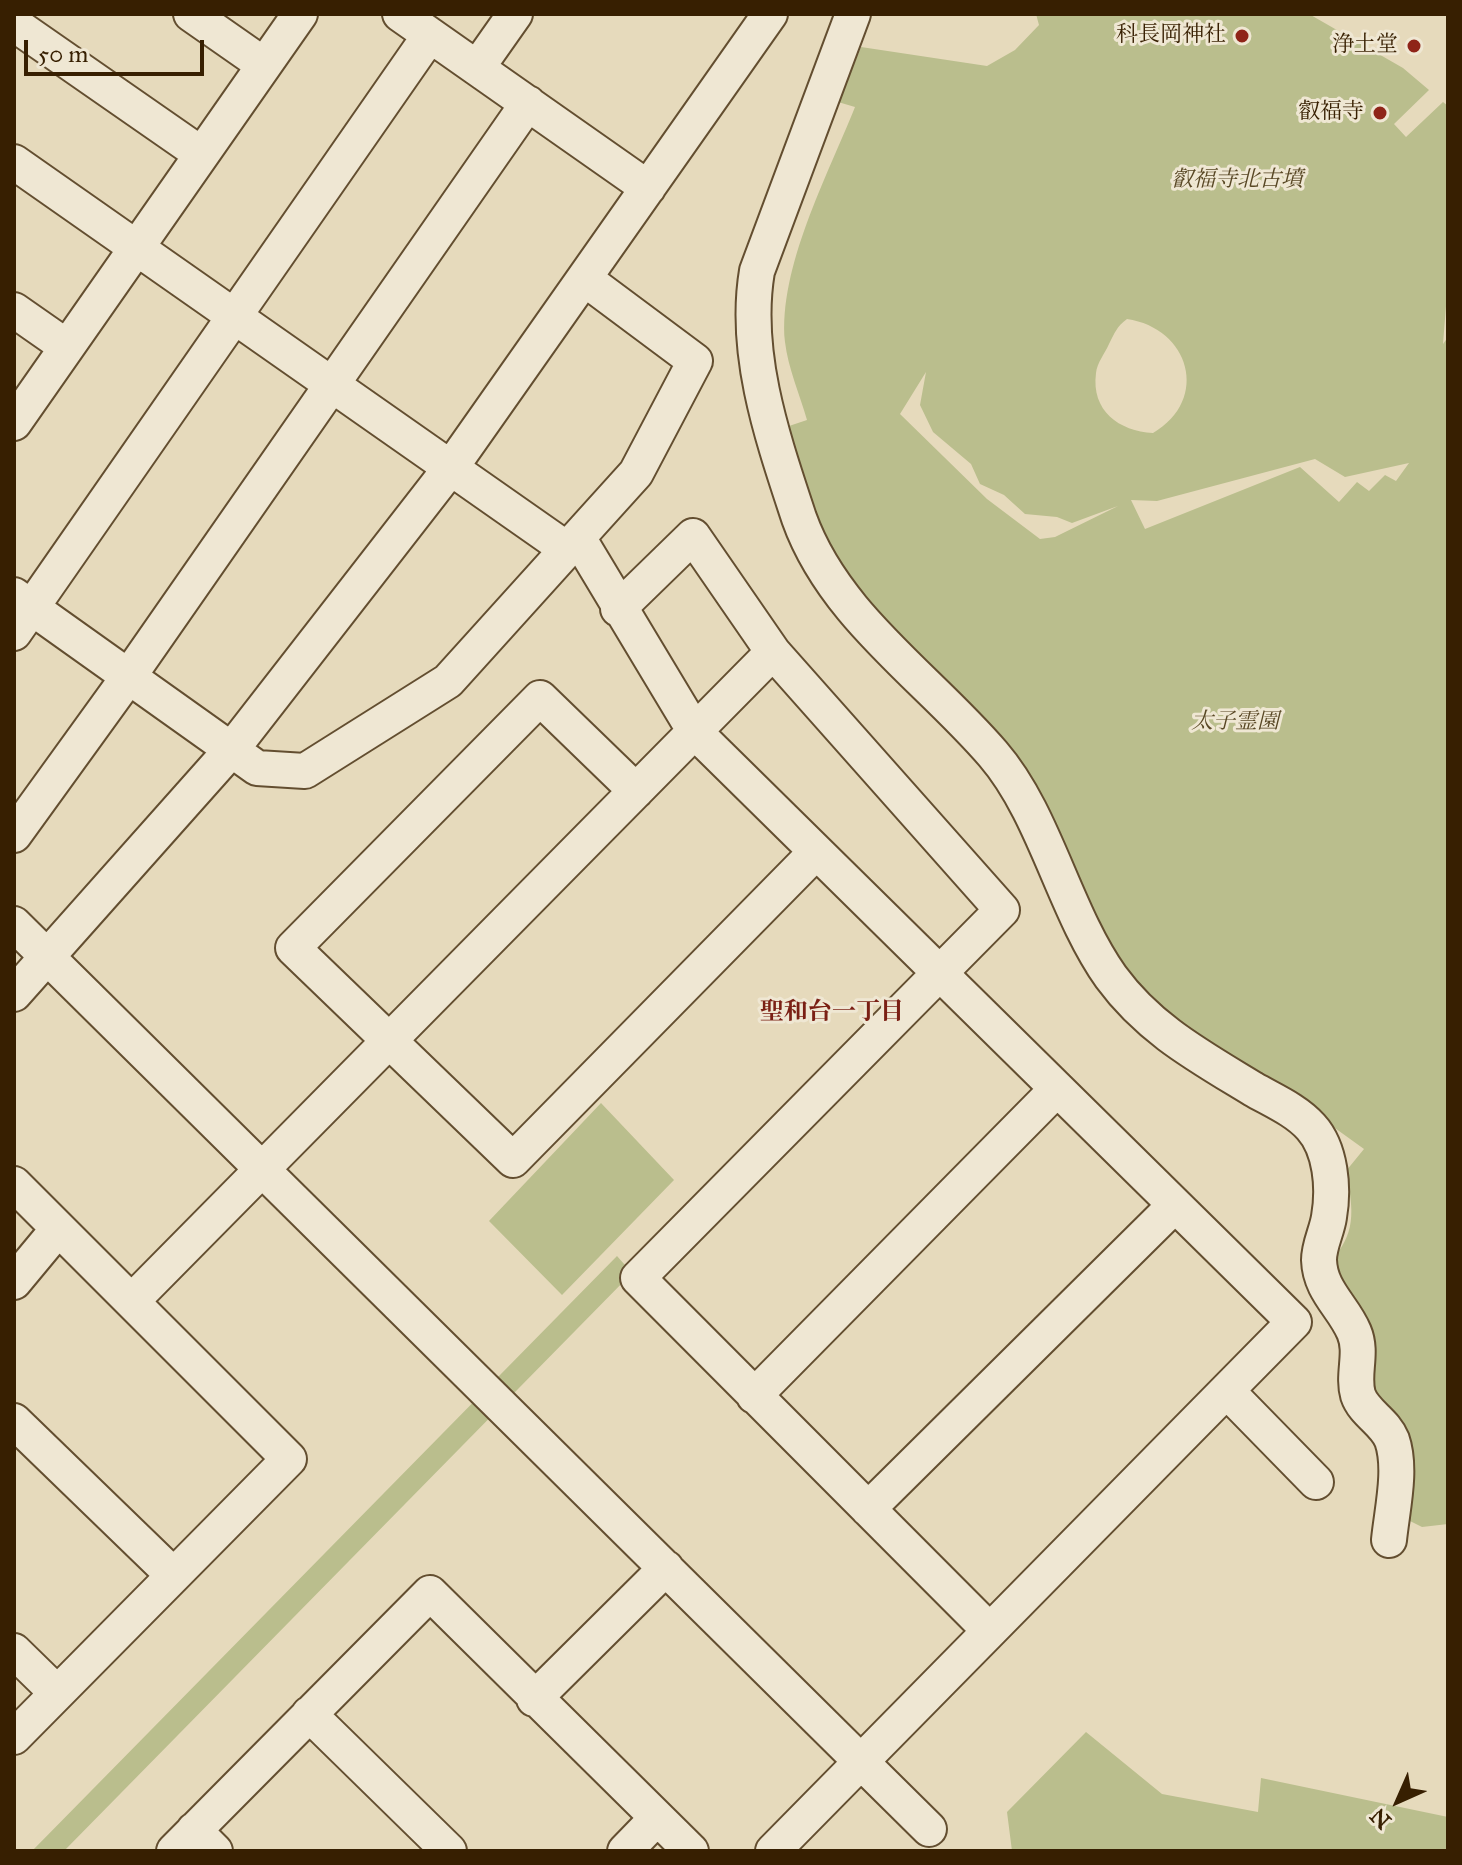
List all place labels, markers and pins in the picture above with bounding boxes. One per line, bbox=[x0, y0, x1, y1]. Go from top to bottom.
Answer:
place label: 科長岡神社 bbox=[1116, 23, 1226, 49]
marker: 科長岡神社 bbox=[1233, 27, 1251, 45]
place label: 浄土堂 bbox=[1332, 33, 1398, 59]
marker: 浄土堂 bbox=[1405, 37, 1423, 55]
place label: 叡福寺 bbox=[1298, 100, 1364, 126]
marker: 叡福寺 bbox=[1371, 104, 1389, 122]

